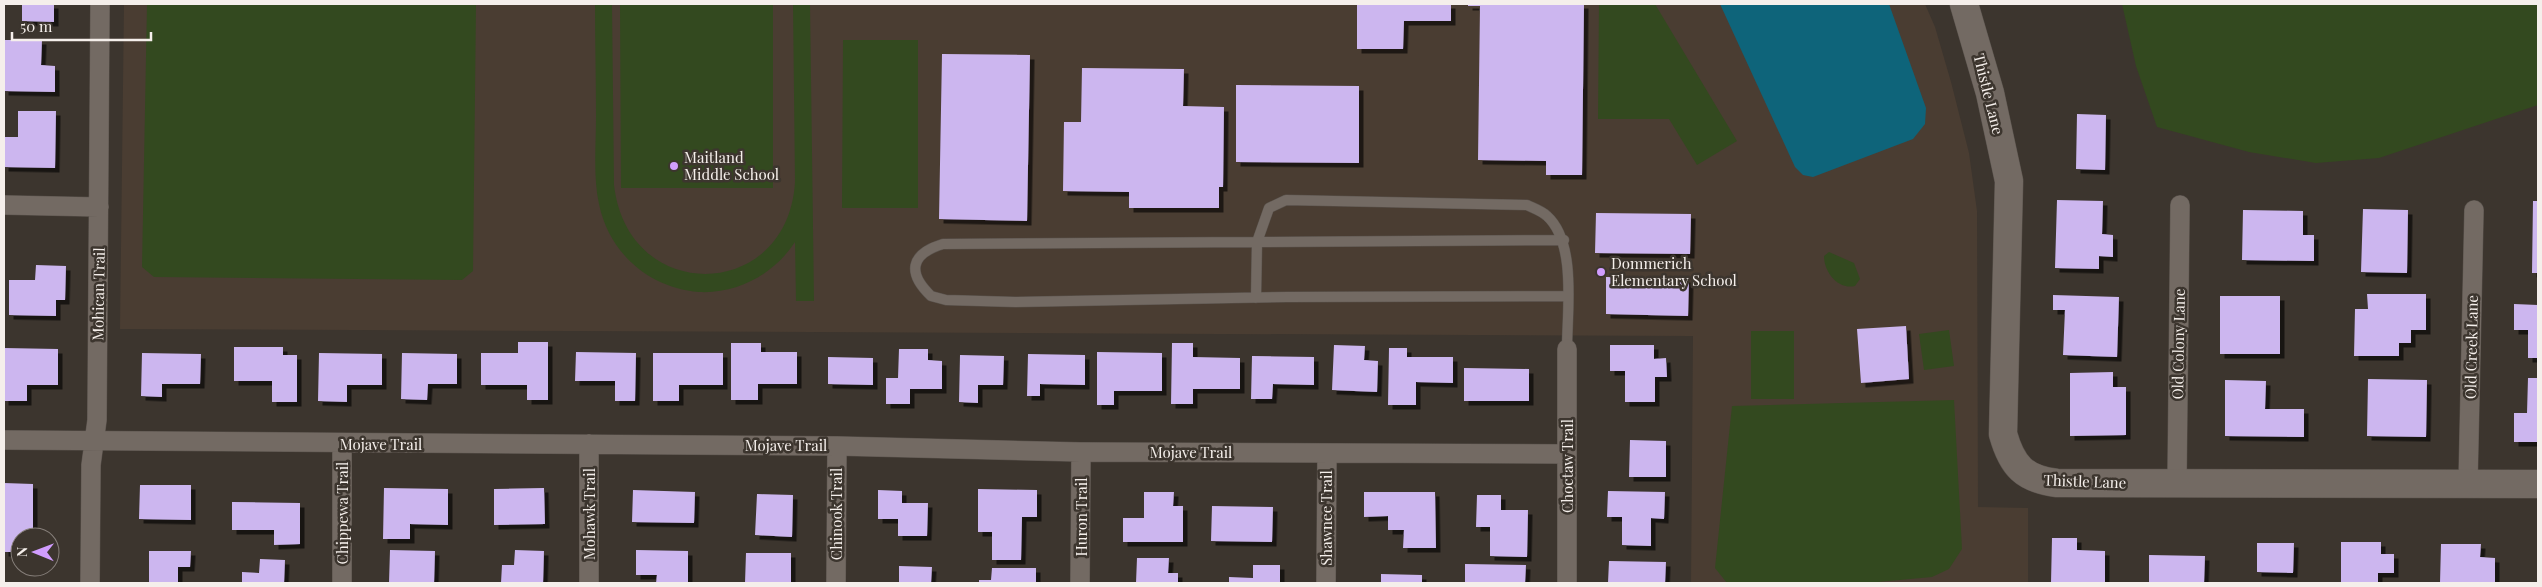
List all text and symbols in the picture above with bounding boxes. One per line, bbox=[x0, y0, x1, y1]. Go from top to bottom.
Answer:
scale bar bbox=[12, 10, 151, 42]
text: 50 m bbox=[20, 16, 53, 36]
street label: Thistle Lane bbox=[1969, 51, 2009, 137]
place label: Maitland Middle School bbox=[684, 147, 779, 184]
marker: Maitland Middle School bbox=[668, 160, 680, 172]
street label: Mohican Trail bbox=[87, 247, 109, 341]
place label: Dommerich Elementary School bbox=[1611, 253, 1737, 290]
marker: Dommerich Elementary School bbox=[1595, 266, 1607, 278]
street label: Old Colony Lane bbox=[2167, 288, 2189, 400]
street label: Old Creek Lane bbox=[2460, 295, 2482, 399]
street label: Choctaw Trail bbox=[1557, 419, 1577, 513]
street label: Mojave Trail bbox=[340, 434, 422, 454]
street label: Mojave Trail bbox=[745, 435, 827, 455]
street label: Mojave Trail bbox=[1150, 442, 1232, 462]
street label: Chippewa Trail bbox=[332, 462, 352, 564]
street label: Mohawk Trail bbox=[579, 468, 599, 560]
street label: Chinook Trail bbox=[826, 468, 846, 560]
street label: Shawnee Trail bbox=[1316, 470, 1336, 566]
street label: Thistle Lane bbox=[2043, 470, 2127, 492]
street label: Huron Trail bbox=[1071, 478, 1091, 556]
north arrow bbox=[10, 527, 60, 577]
text: N bbox=[12, 547, 31, 557]

